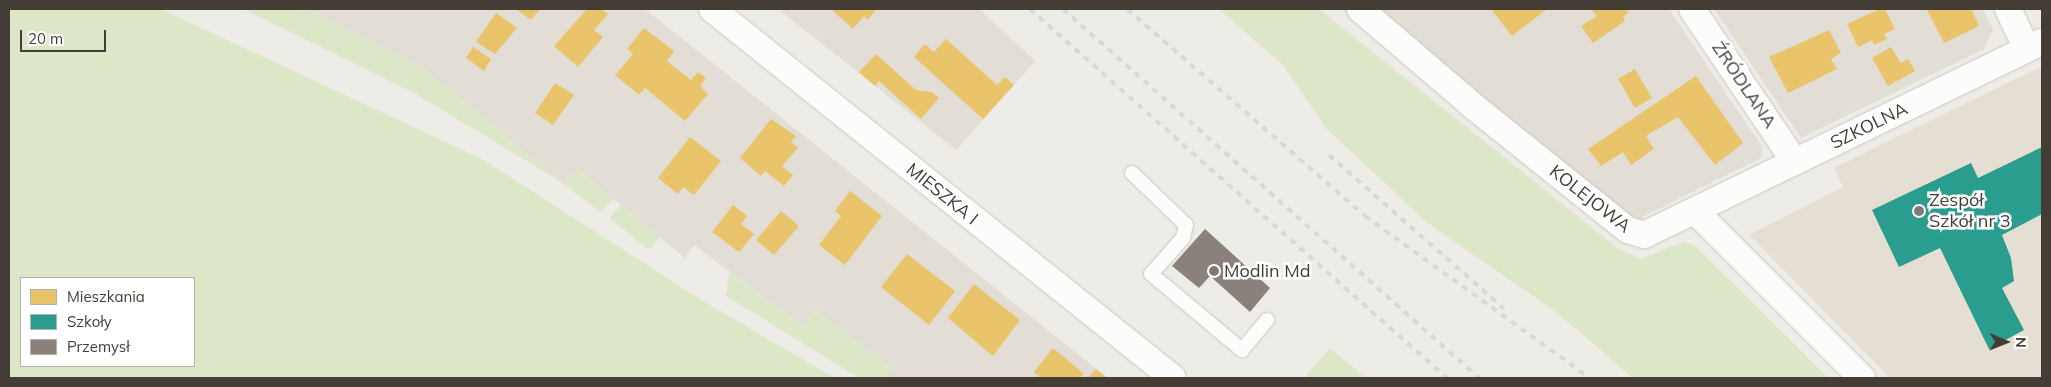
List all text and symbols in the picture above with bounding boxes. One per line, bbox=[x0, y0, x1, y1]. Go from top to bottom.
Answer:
scale bar bbox=[22, 20, 109, 52]
text: 20 m bbox=[28, 29, 63, 48]
street label: ŹRÓDLANA bbox=[1707, 38, 1781, 132]
street label: SZKOLNA bbox=[1827, 98, 1911, 154]
street label: MIESZKA I bbox=[902, 159, 982, 229]
street label: KOLEJOWA bbox=[1545, 161, 1635, 237]
place label: Zespół Szkół nr 3 bbox=[1929, 190, 2010, 232]
marker: Zespół Szkół nr 3 bbox=[1913, 205, 1925, 217]
place label: Modlin Md bbox=[1224, 260, 1311, 282]
marker: Modlin Md bbox=[1208, 265, 1220, 277]
legend bbox=[20, 277, 195, 367]
text: Mieszkania bbox=[67, 287, 145, 306]
text: Szkoły bbox=[67, 312, 112, 331]
north arrow bbox=[1981, 317, 2031, 367]
text: Przemysł bbox=[67, 337, 130, 356]
text: N bbox=[2012, 337, 2030, 348]

